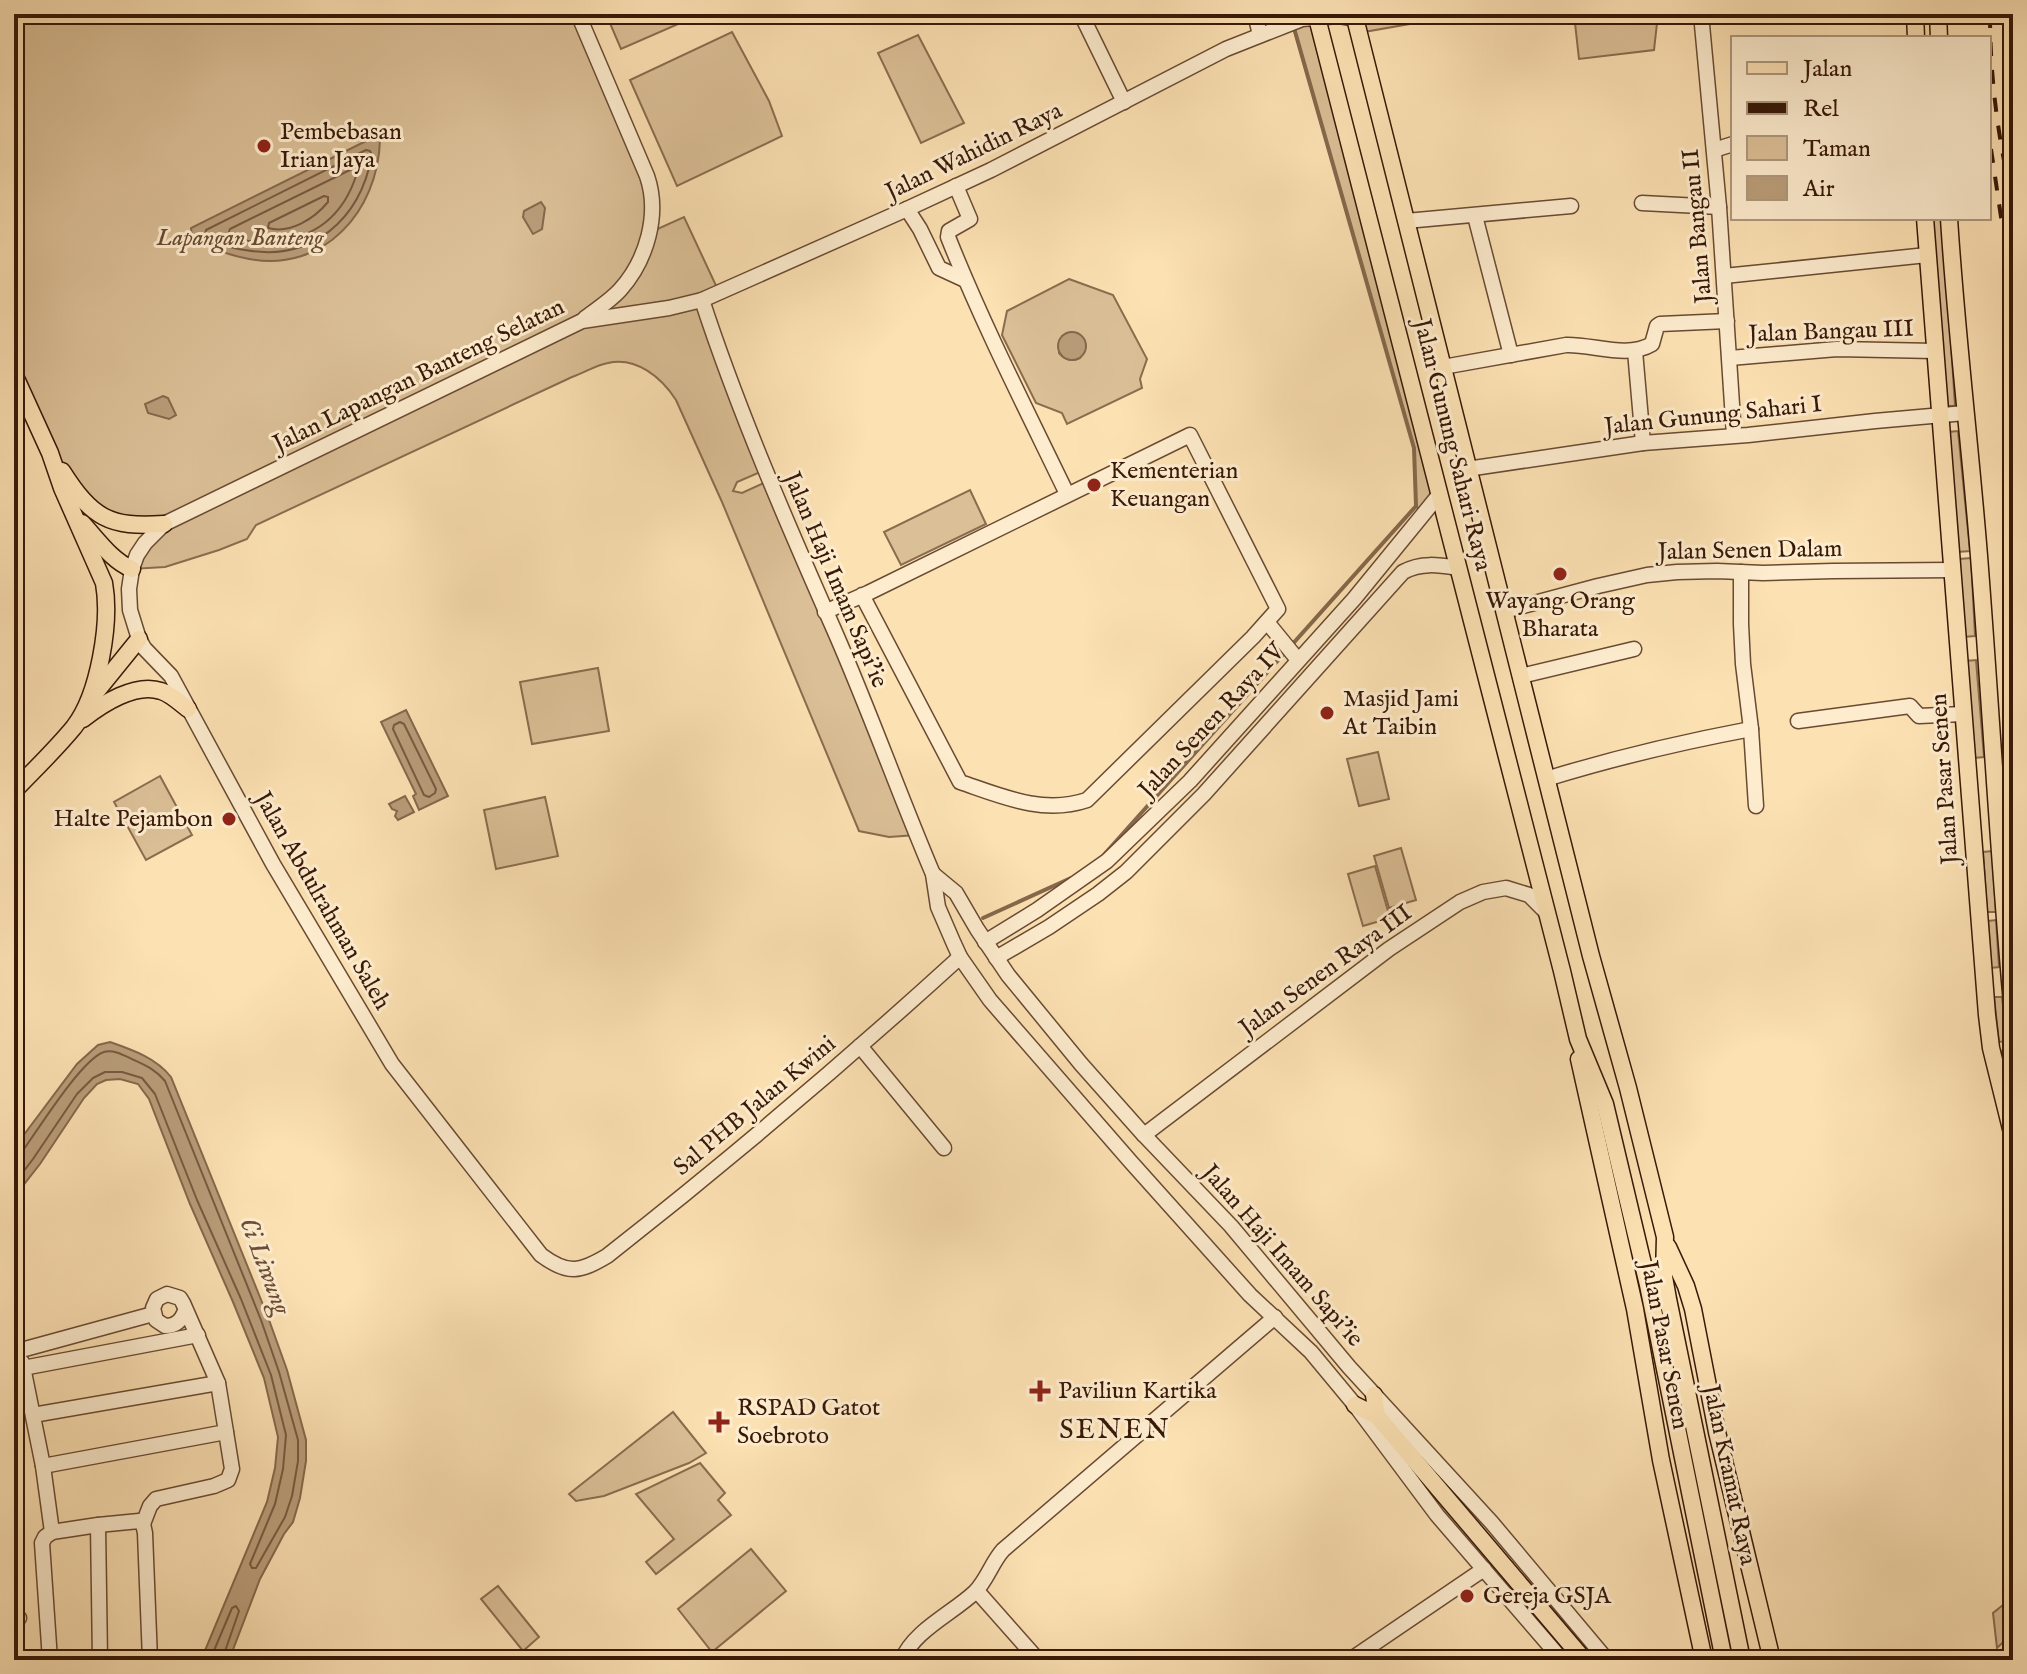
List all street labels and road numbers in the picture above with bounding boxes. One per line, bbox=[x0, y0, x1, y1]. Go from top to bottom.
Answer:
street label: Jalan Wahidin Raya bbox=[878, 96, 1068, 210]
street label: Jalan Bangau II bbox=[1676, 147, 1720, 308]
street label: Jalan Lapangan Banteng Selatan bbox=[266, 292, 570, 461]
street label: Jalan Gunung Sahari Raya bbox=[1405, 313, 1498, 575]
street label: Jalan Bangau III bbox=[1745, 314, 1914, 350]
street label: Jalan Gunung Sahari I bbox=[1600, 389, 1823, 443]
street label: Jalan Haji Imam Sapi'ie bbox=[774, 465, 895, 693]
street label: Jalan Senen Dalam bbox=[1654, 534, 1843, 568]
street label: Jalan Senen Raya IV bbox=[1130, 636, 1293, 807]
street label: Jalan Pasar Senen bbox=[1924, 692, 1967, 869]
street label: Jalan Abdulrahman Saleh bbox=[245, 784, 397, 1016]
street label: Jalan Senen Raya III bbox=[1231, 898, 1418, 1046]
street label: Sal PHB Jalan Kwini bbox=[667, 1029, 843, 1183]
street label: Jalan Haji Imam Sapi'ie bbox=[1192, 1156, 1370, 1354]
street label: Jalan Pasar Senen bbox=[1632, 1255, 1696, 1432]
street label: Jalan Kramat Raya bbox=[1694, 1379, 1763, 1569]

